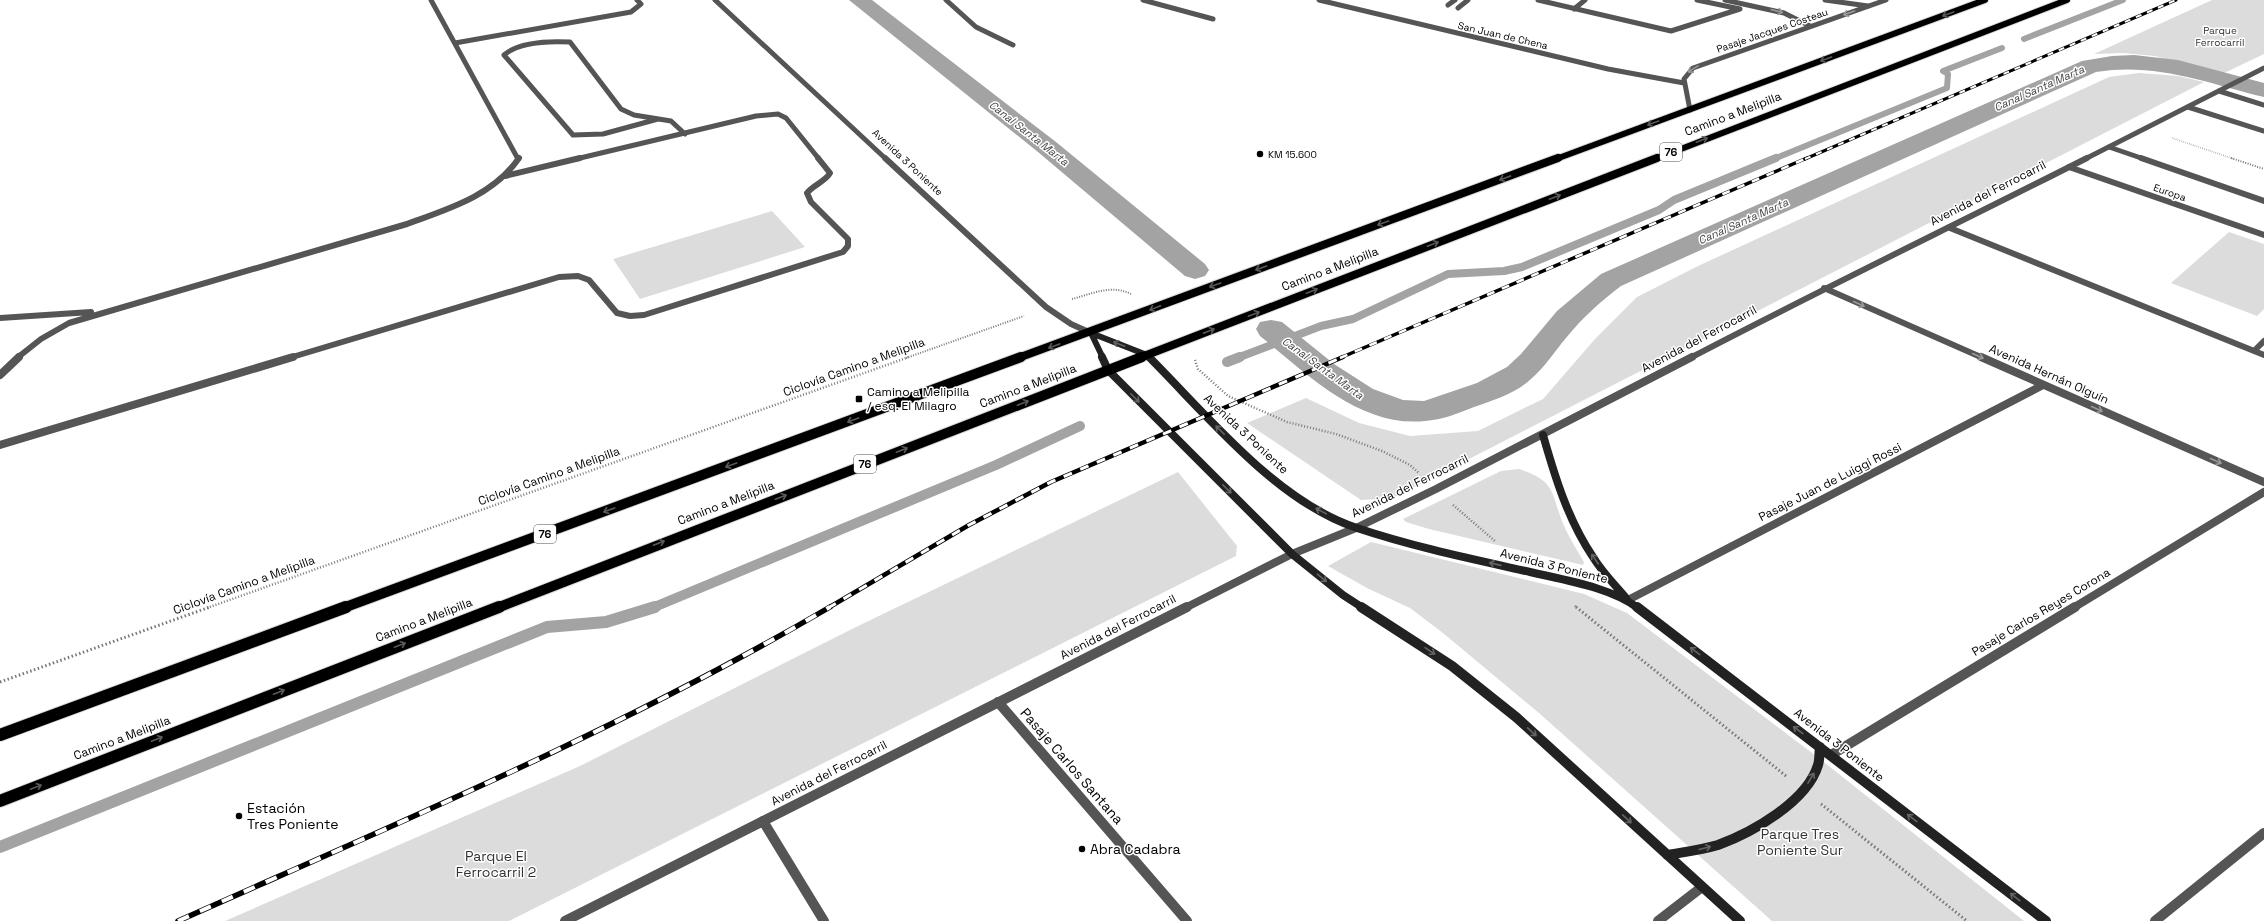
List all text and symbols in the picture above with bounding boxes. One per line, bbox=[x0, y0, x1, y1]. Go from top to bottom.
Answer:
street label: Pasaje Jacques Costeau bbox=[1715, 5, 1830, 56]
one-way arrow bbox=[1770, 8, 1783, 16]
one-way arrow bbox=[1843, 10, 1856, 17]
one-way arrow bbox=[1943, 10, 1955, 18]
street label: San Juan de Chena bbox=[1457, 19, 1549, 52]
park label: Parque Ferrocarril bbox=[2196, 24, 2244, 49]
one-way arrow bbox=[1821, 55, 1833, 63]
water label: Canal Santa Marta bbox=[1992, 62, 2087, 114]
one-way arrow bbox=[1687, 66, 1699, 74]
street label: Camino a Melipilla bbox=[1682, 88, 1784, 140]
water label: Canal Santa Marta bbox=[986, 98, 1072, 169]
one-way arrow bbox=[1647, 120, 1660, 127]
street label: Avenida 3 Poniente bbox=[870, 126, 946, 199]
one-way arrow bbox=[1696, 136, 1708, 144]
road number: 76 bbox=[1660, 143, 1682, 161]
place label: KM 15.600 bbox=[1268, 148, 1317, 161]
marker: KM 15.600 bbox=[1255, 149, 1265, 159]
street label: Avenida del Ferrocarril bbox=[1927, 157, 2049, 229]
one-way arrow bbox=[1500, 174, 1512, 182]
street label: Europa bbox=[2152, 181, 2188, 204]
one-way arrow bbox=[1548, 193, 1560, 201]
water label: Canal Santa Marta bbox=[1696, 195, 1791, 247]
one-way arrow bbox=[1377, 220, 1390, 227]
one-way arrow bbox=[1427, 239, 1439, 247]
street label: Camino a Melipilla bbox=[1279, 243, 1381, 295]
one-way arrow bbox=[1256, 265, 1268, 273]
one-way arrow bbox=[1209, 282, 1221, 290]
one-way arrow bbox=[1306, 286, 1318, 294]
one-way arrow bbox=[1853, 301, 1865, 308]
street label: Avenida del Ferrocarril bbox=[1639, 302, 1759, 376]
one-way arrow bbox=[1149, 305, 1161, 312]
one-way arrow bbox=[1247, 309, 1259, 317]
one-way arrow bbox=[1202, 327, 1214, 335]
street label: Ciclovía Camino a Melipilla bbox=[781, 334, 927, 400]
water label: Canal Santa Marta bbox=[1280, 334, 1367, 403]
one-way arrow bbox=[1113, 339, 1125, 347]
street label: Avenida Hernán Olguín bbox=[1987, 340, 2111, 408]
one-way arrow bbox=[1048, 343, 1060, 351]
one-way arrow bbox=[1972, 353, 1984, 360]
street label: Camino a Melipilla bbox=[977, 360, 1079, 412]
place label: Camino a Melipilla / esq. El Milagro bbox=[867, 384, 970, 414]
street label: Avenida 3 Poniente bbox=[1200, 390, 1292, 478]
one-way arrow bbox=[1130, 393, 1140, 403]
marker: Camino a Melipilla / esq. El Milagro bbox=[854, 394, 864, 404]
one-way arrow bbox=[1017, 398, 1029, 406]
one-way arrow bbox=[2091, 405, 2103, 413]
one-way arrow bbox=[848, 417, 860, 425]
one-way arrow bbox=[1215, 425, 1225, 435]
street label: Pasaje Juan de Luiggi Rossi bbox=[1756, 439, 1904, 525]
street label: Ciclovía Camino a Melipilla bbox=[476, 443, 622, 509]
one-way arrow bbox=[895, 445, 907, 453]
street label: Avenida del Ferrocarril bbox=[1349, 451, 1471, 521]
road number: 76 bbox=[854, 455, 876, 473]
one-way arrow bbox=[2210, 458, 2222, 465]
one-way arrow bbox=[726, 462, 738, 470]
street label: Camino a Melipilla bbox=[675, 477, 777, 529]
one-way arrow bbox=[1222, 484, 1232, 494]
one-way arrow bbox=[774, 492, 786, 500]
one-way arrow bbox=[604, 507, 616, 515]
one-way arrow bbox=[1315, 507, 1327, 515]
road number: 76 bbox=[534, 525, 556, 543]
one-way arrow bbox=[653, 539, 665, 547]
street label: Avenida 3 Poniente bbox=[1498, 545, 1610, 587]
street label: Ciclovía Camino a Melipilla bbox=[171, 552, 317, 618]
one-way arrow bbox=[1590, 553, 1598, 565]
one-way arrow bbox=[1489, 560, 1502, 568]
street label: Pasaje Carlos Reyes Corona bbox=[1969, 564, 2113, 660]
one-way arrow bbox=[1317, 574, 1328, 583]
street label: Avenida del Ferrocarril bbox=[1057, 591, 1179, 663]
street label: Camino a Melipilla bbox=[373, 594, 475, 646]
one-way arrow bbox=[393, 640, 405, 648]
one-way arrow bbox=[1424, 647, 1435, 655]
one-way arrow bbox=[1690, 647, 1701, 655]
one-way arrow bbox=[272, 688, 284, 696]
street label: Pasaje Carlos Santana bbox=[1017, 704, 1127, 828]
street label: Avenida 3 Poniente bbox=[1791, 705, 1887, 785]
street label: Camino a Melipilla bbox=[71, 712, 173, 764]
one-way arrow bbox=[1793, 726, 1804, 734]
one-way arrow bbox=[1527, 727, 1537, 736]
one-way arrow bbox=[151, 735, 163, 743]
street label: Avenida del Ferrocarril bbox=[768, 737, 890, 809]
one-way arrow bbox=[1808, 772, 1816, 784]
one-way arrow bbox=[30, 782, 42, 790]
place label: Estación Tres Poniente bbox=[247, 799, 338, 833]
marker: Estación Tres Poniente bbox=[234, 811, 244, 821]
one-way arrow bbox=[1907, 814, 1918, 822]
one-way arrow bbox=[1622, 815, 1633, 824]
park label: Parque Tres Poniente Sur bbox=[1757, 825, 1843, 859]
place label: Abra Cadabra bbox=[1090, 840, 1181, 858]
marker: Abra Cadabra bbox=[1077, 844, 1087, 854]
one-way arrow bbox=[1698, 844, 1711, 851]
park label: Parque El Ferrocarril 2 bbox=[456, 847, 536, 881]
one-way arrow bbox=[2010, 893, 2021, 901]

